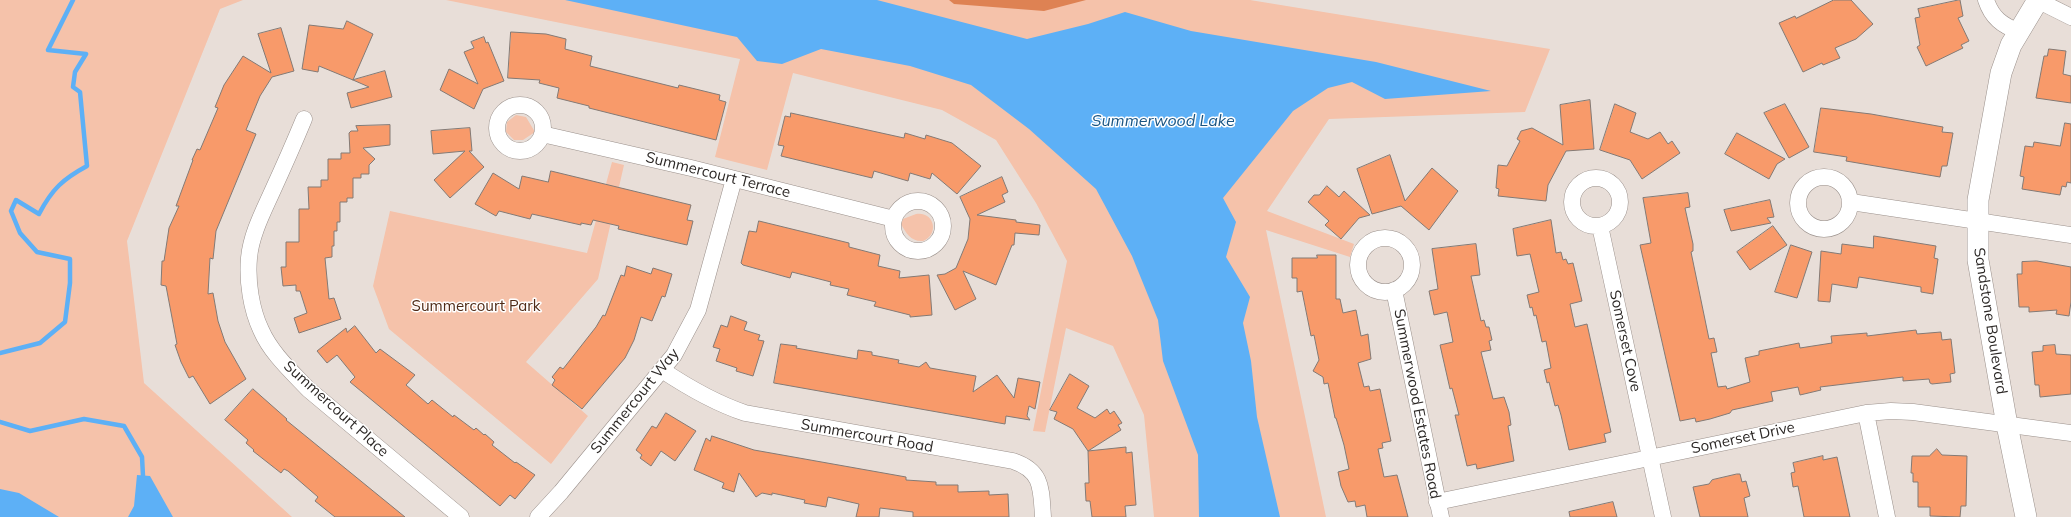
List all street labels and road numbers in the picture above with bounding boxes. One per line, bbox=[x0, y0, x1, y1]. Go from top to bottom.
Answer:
street label: Summercourt Terrace bbox=[644, 148, 792, 202]
street label: Sandstone Boulevard bbox=[1970, 246, 2010, 396]
street label: Somerset Cove bbox=[1605, 288, 1645, 394]
street label: Summerwood Estates Road bbox=[1390, 307, 1444, 501]
street label: Summercourt Way bbox=[587, 345, 683, 457]
street label: Summercourt Place bbox=[280, 357, 392, 461]
street label: Summercourt Road bbox=[799, 415, 935, 457]
street label: Somerset Drive bbox=[1689, 418, 1797, 458]

